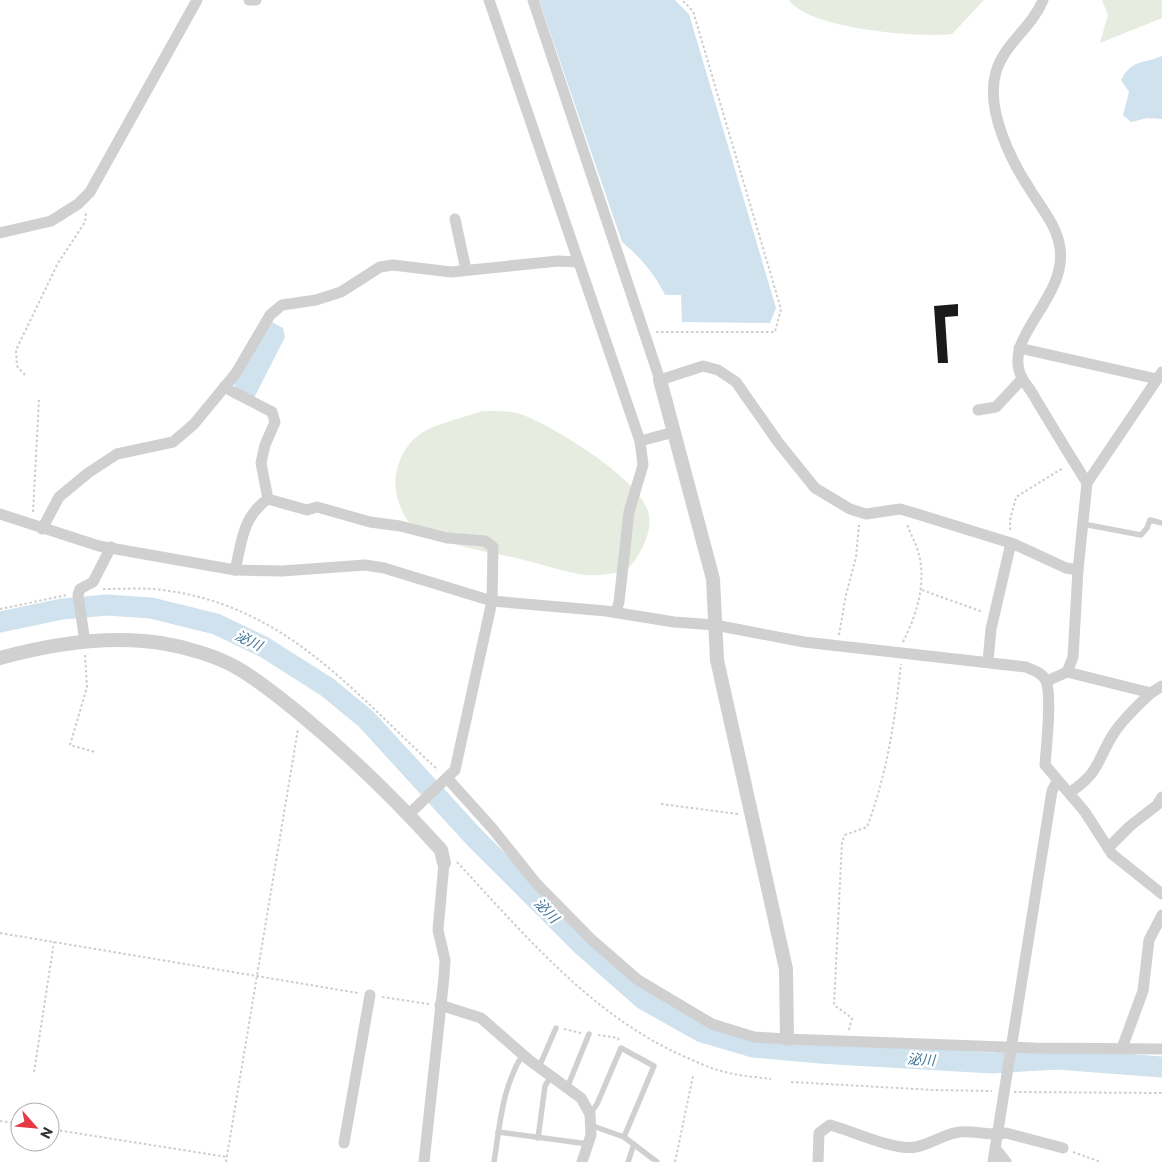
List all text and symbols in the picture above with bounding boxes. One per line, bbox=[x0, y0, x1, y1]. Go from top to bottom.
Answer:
water label: 泌川 bbox=[233, 626, 267, 655]
water label: 泌川 bbox=[531, 894, 564, 927]
water label: 泌川 bbox=[907, 1050, 937, 1068]
north arrow bbox=[10, 1102, 60, 1152]
text: N bbox=[37, 1125, 57, 1142]

